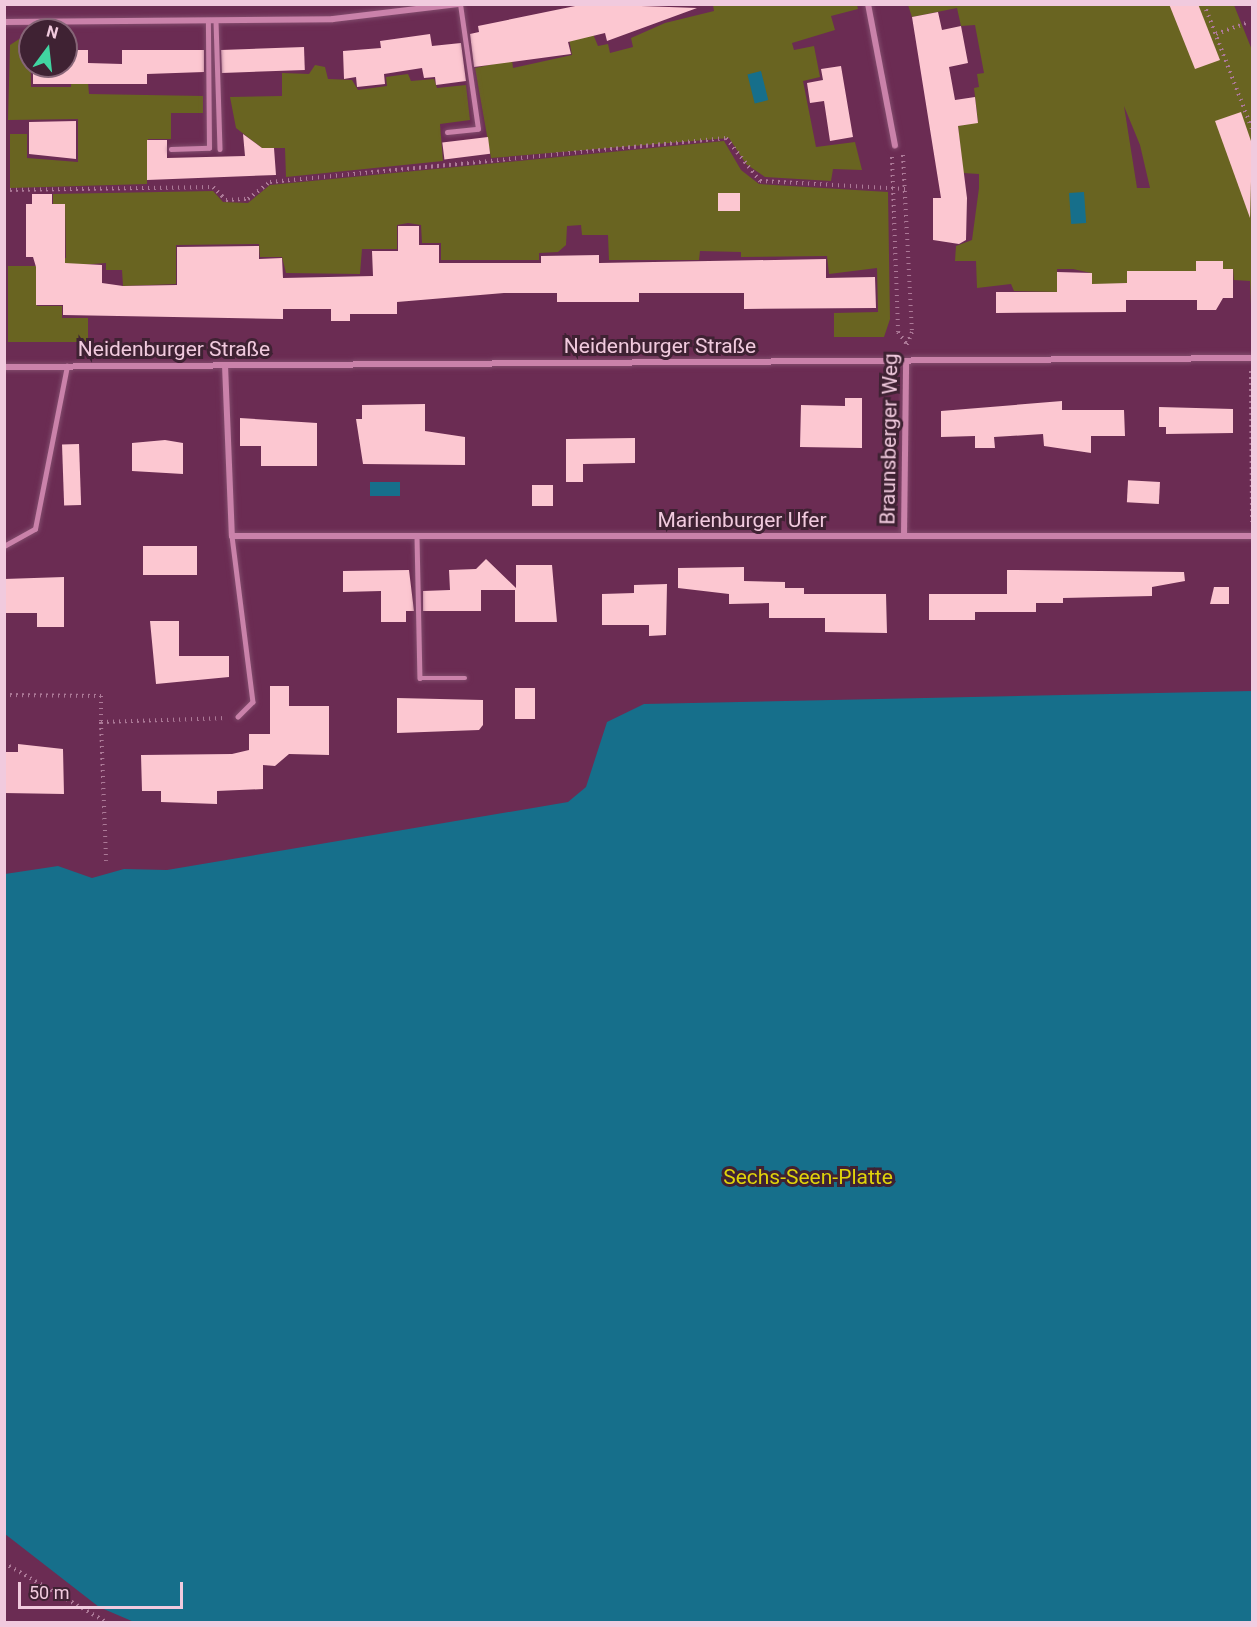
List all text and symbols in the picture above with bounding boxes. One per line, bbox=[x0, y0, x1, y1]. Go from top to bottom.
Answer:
north arrow bbox=[18, 18, 78, 78]
text: N bbox=[44, 21, 60, 43]
street label: Neidenburger Straße bbox=[564, 333, 756, 359]
street label: Neidenburger Straße bbox=[78, 336, 270, 362]
street label: Braunsberger Weg bbox=[875, 353, 903, 525]
street label: Marienburger Ufer bbox=[657, 507, 827, 533]
park label: Sechs-Seen-Platte bbox=[723, 1164, 893, 1190]
scale bar bbox=[21, 1570, 186, 1608]
text: 50 m bbox=[29, 1582, 69, 1603]

